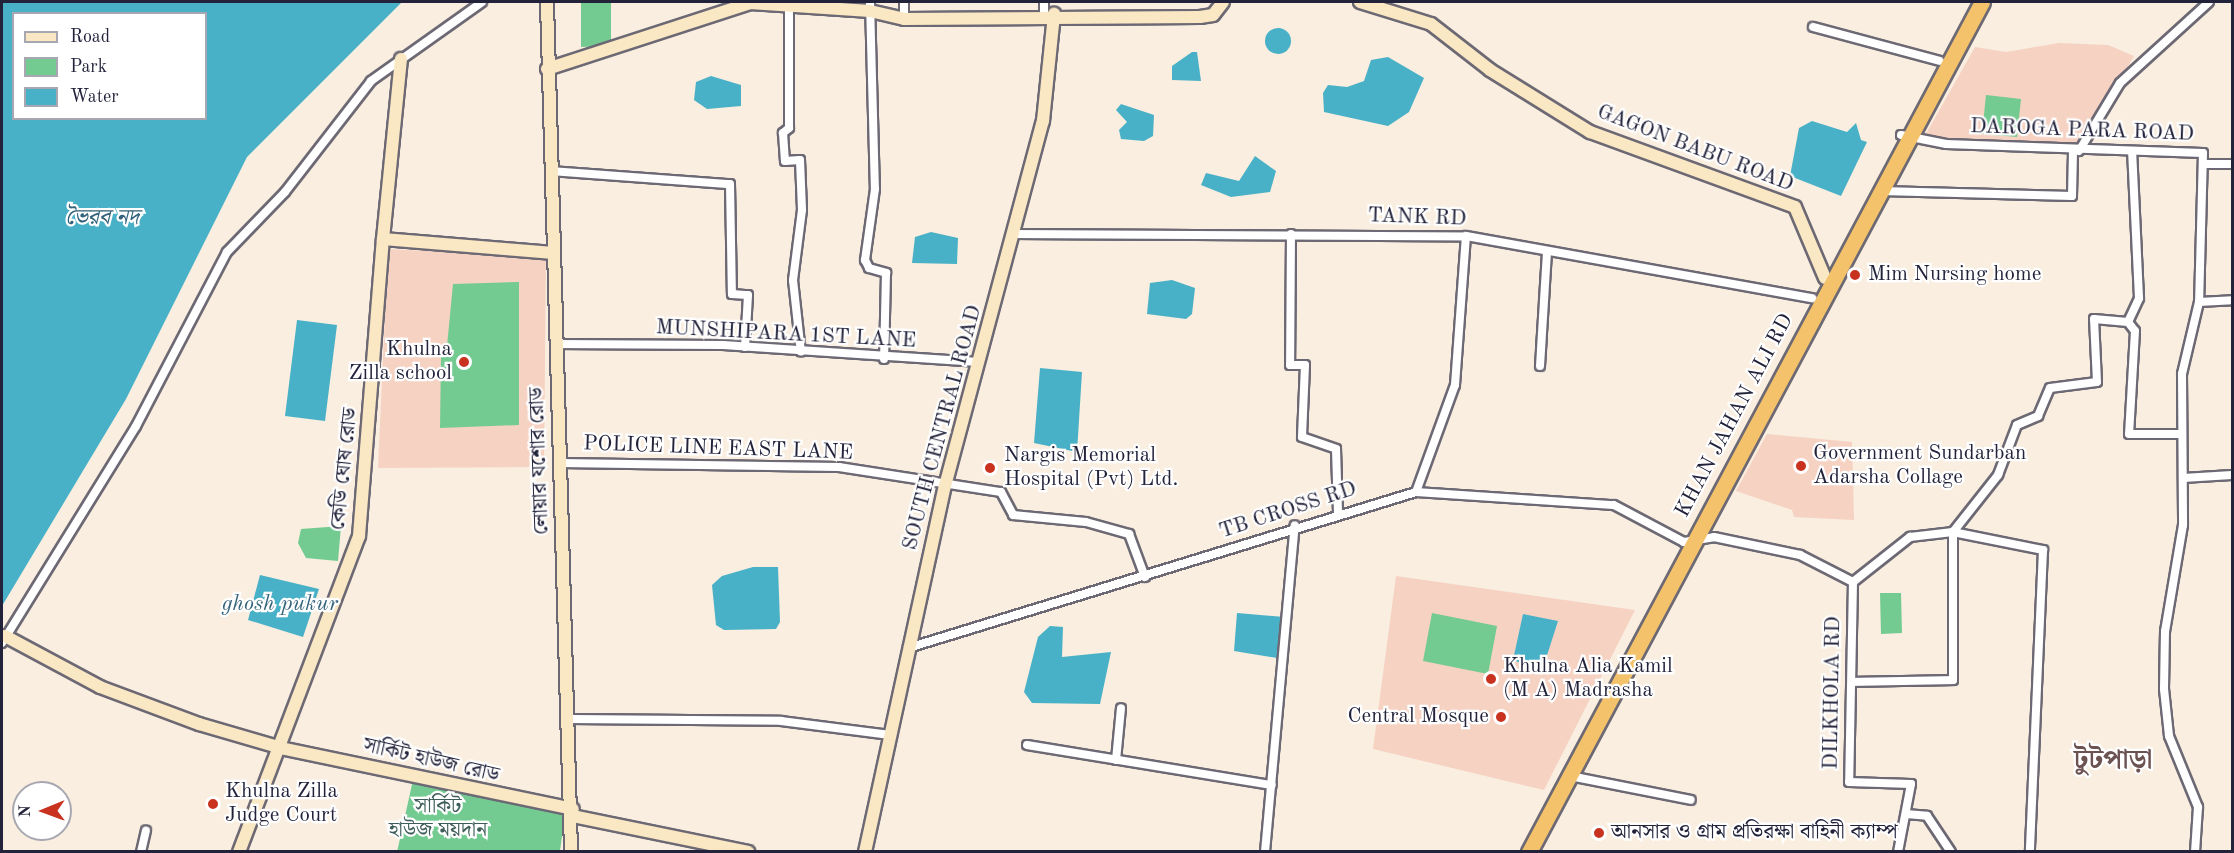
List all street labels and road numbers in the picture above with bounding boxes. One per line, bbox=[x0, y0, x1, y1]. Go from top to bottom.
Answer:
street label: GAGON BABU ROAD bbox=[1593, 100, 1797, 198]
street label: DAROGA PARA ROAD bbox=[1970, 115, 2194, 147]
street label: TANK RD bbox=[1367, 204, 1467, 232]
street label: SOUTH CENTRAL ROAD bbox=[898, 303, 988, 553]
street label: KHAN JAHAN ALI RD bbox=[1671, 310, 1799, 522]
street label: MUNSHIPARA 1ST LANE bbox=[655, 316, 917, 354]
street label: লোয়ার যশোর রোড bbox=[525, 387, 555, 535]
street label: কেডি ঘোষ রোড bbox=[326, 407, 364, 531]
street label: POLICE LINE EAST LANE bbox=[583, 432, 853, 466]
street label: TB CROSS RD bbox=[1216, 477, 1360, 545]
street label: DILKHOLA RD bbox=[1819, 616, 1847, 770]
street label: সার্কিট হাউজ রোড bbox=[361, 733, 501, 789]

